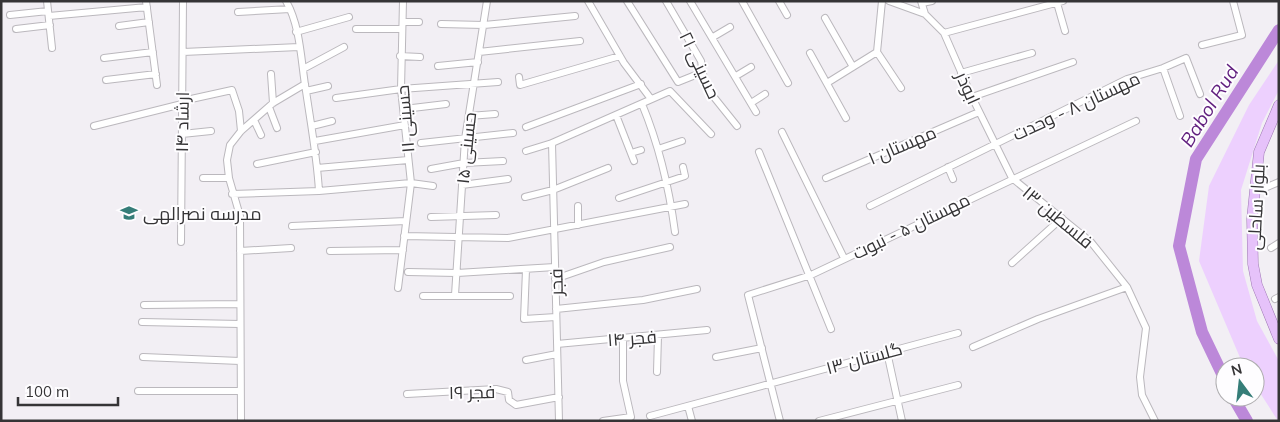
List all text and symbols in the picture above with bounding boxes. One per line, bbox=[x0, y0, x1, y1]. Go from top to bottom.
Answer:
street label: حسینی ۲۱ bbox=[674, 28, 726, 102]
water label: Babol Rud bbox=[1175, 60, 1244, 151]
street label: مهستان ۸ - وحدت bbox=[1009, 66, 1143, 146]
street label: ابوذر bbox=[950, 67, 985, 108]
street label: حسینی ۱۱ bbox=[391, 84, 419, 154]
street label: ارشاد ۱۴ bbox=[170, 91, 194, 153]
street label: حسینی ۱۵ bbox=[451, 111, 481, 185]
street label: مهستان ۱ bbox=[864, 120, 940, 170]
street label: بلوار ساحلی bbox=[1242, 163, 1270, 251]
street label: فلسطین ۱۳ bbox=[1018, 181, 1098, 253]
street label: مهستان ۵ - نبوت bbox=[848, 188, 974, 264]
place label: مدرسه نصرالهی bbox=[143, 202, 261, 225]
school or university icon: مدرسه نصرالهی bbox=[119, 203, 139, 223]
street label: فجر bbox=[544, 268, 568, 297]
street label: فجر ۱۴ bbox=[607, 325, 657, 351]
street label: گلستان ۱۳ bbox=[823, 337, 905, 379]
north arrow bbox=[1215, 357, 1265, 407]
text: N bbox=[1229, 359, 1244, 380]
scale bar bbox=[18, 374, 118, 406]
street label: فجر ۱۹ bbox=[448, 380, 496, 404]
text: 100 m bbox=[25, 382, 69, 401]

